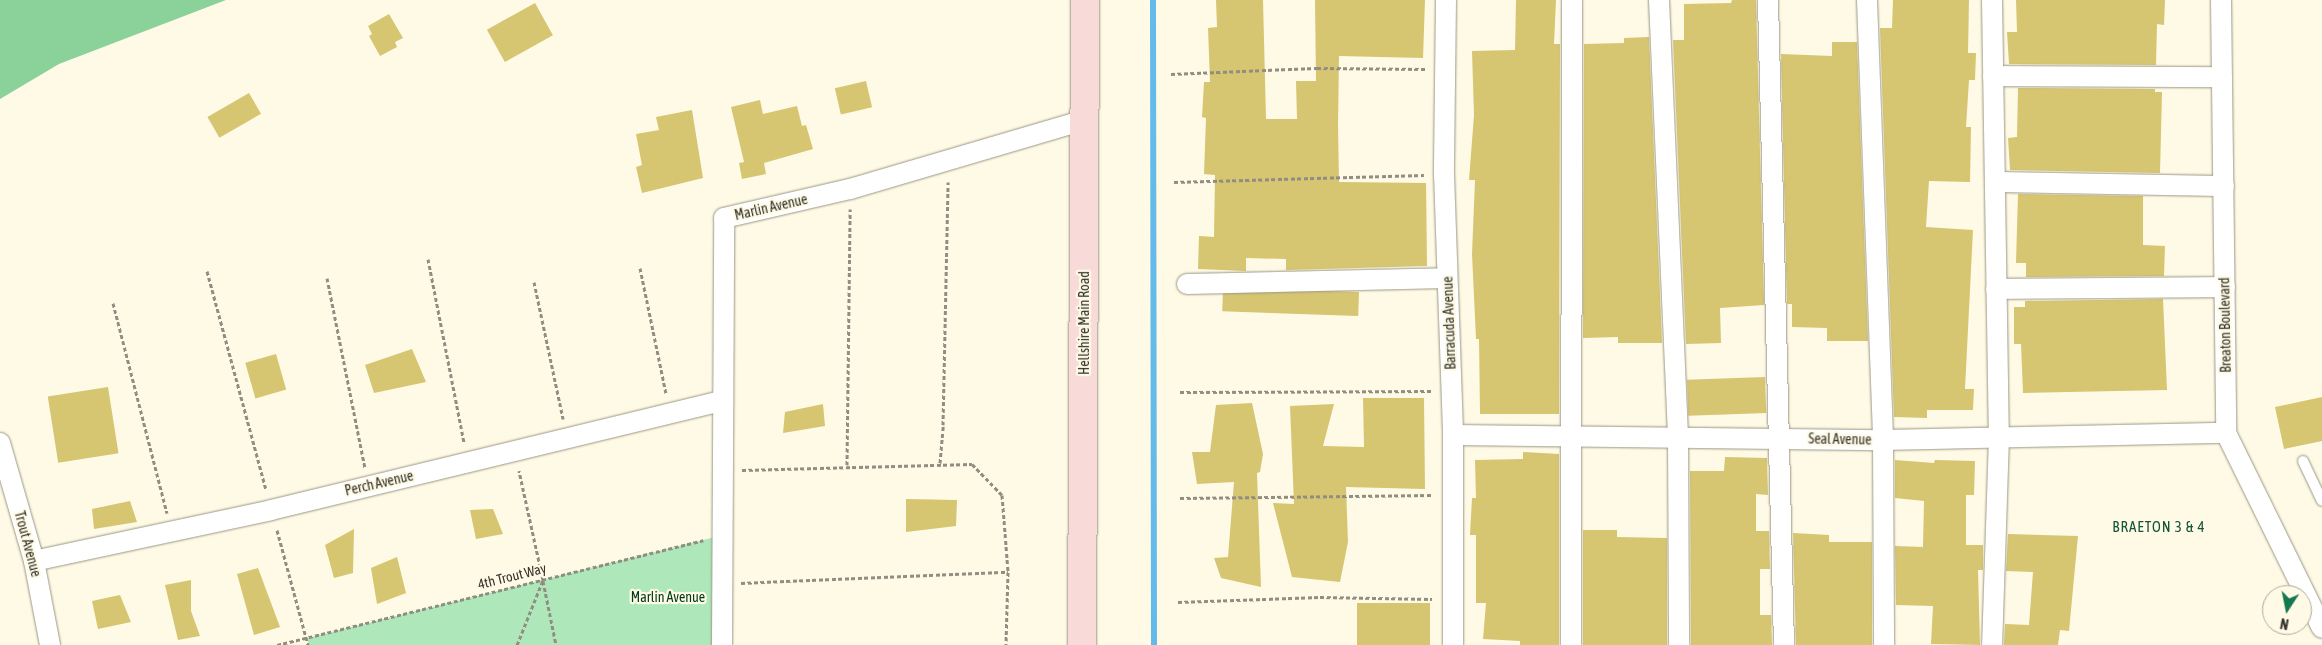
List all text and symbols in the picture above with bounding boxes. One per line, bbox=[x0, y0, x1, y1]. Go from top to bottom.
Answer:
street label: Marlin Avenue bbox=[733, 190, 809, 224]
street label: Hellshire Main Road bbox=[1076, 271, 1092, 375]
street label: Barracuda Avenue bbox=[1439, 276, 1459, 370]
street label: Breaton Boulevard bbox=[2216, 277, 2234, 373]
street label: Seal Avenue bbox=[1808, 430, 1872, 448]
street label: Perch Avenue bbox=[343, 467, 415, 499]
street label: Trout Avenue bbox=[11, 509, 45, 579]
district label: BRAETON 3 & 4 bbox=[2111, 518, 2207, 536]
street label: 4th Trout Way bbox=[476, 559, 548, 593]
north arrow bbox=[2262, 585, 2312, 635]
park label: Marlin Avenue bbox=[631, 589, 705, 605]
text: N bbox=[2279, 615, 2290, 632]

